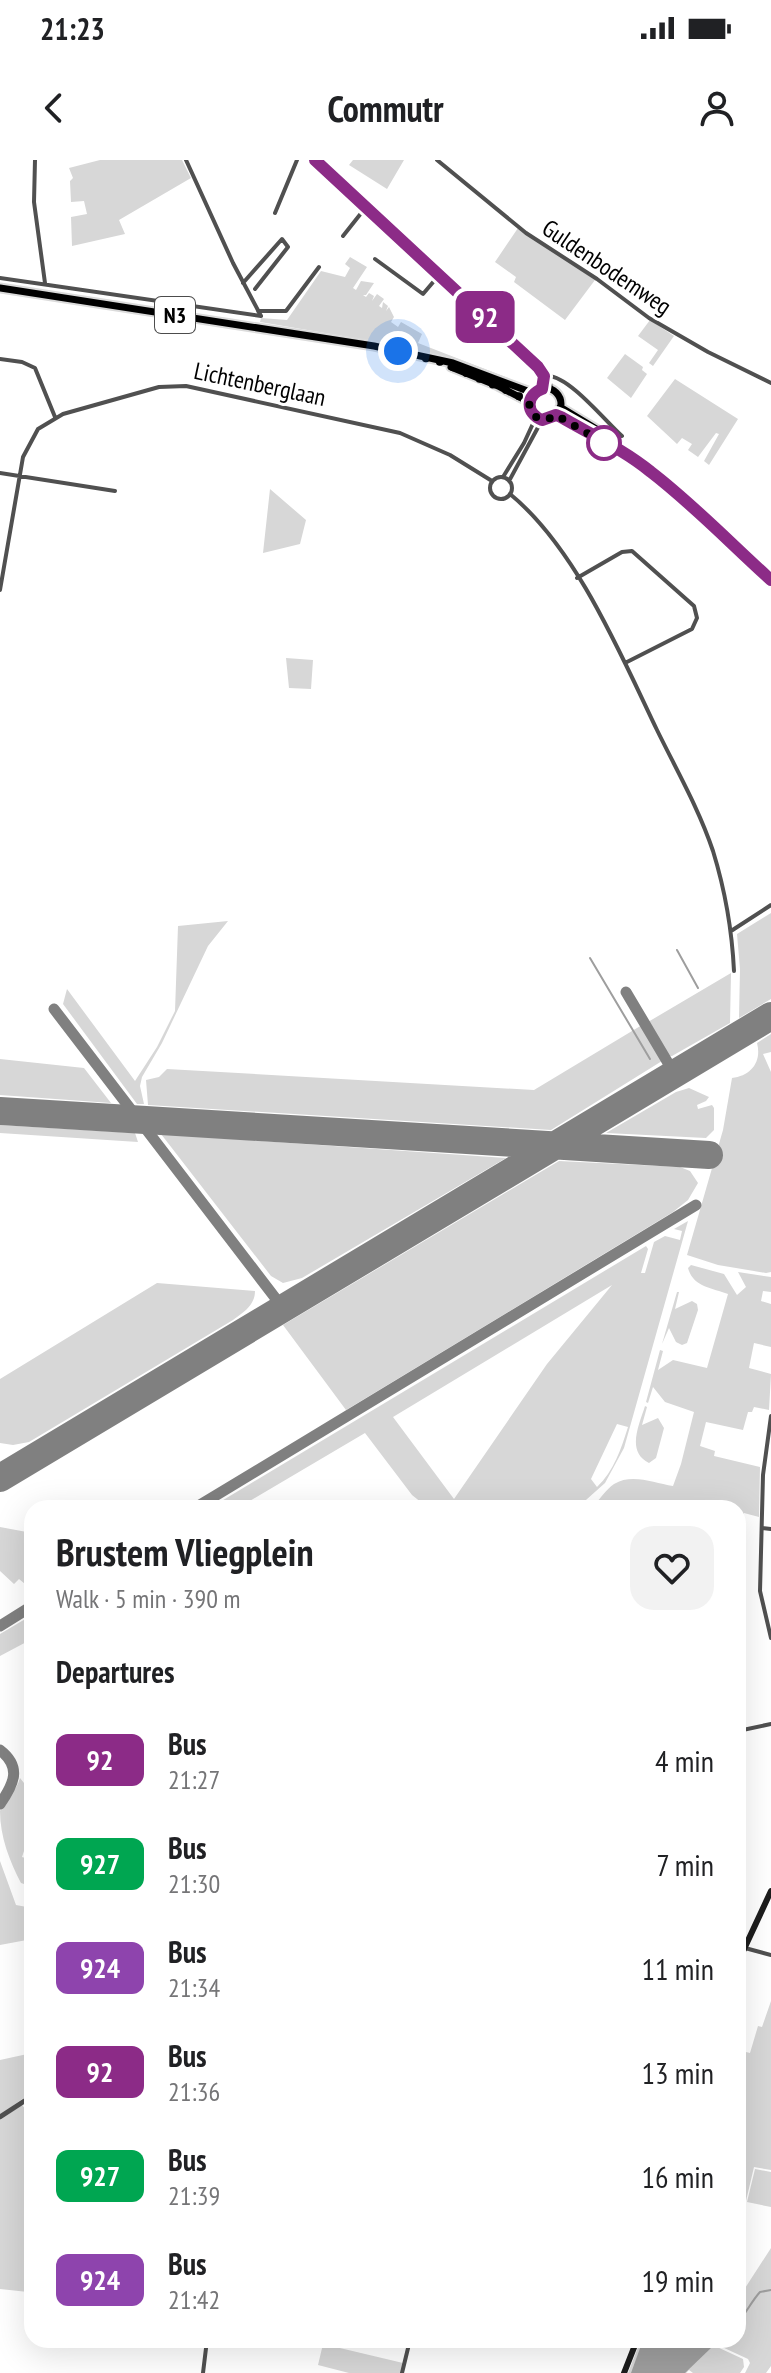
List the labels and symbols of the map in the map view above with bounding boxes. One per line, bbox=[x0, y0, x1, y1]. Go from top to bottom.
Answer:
street label: Guldenbodemweg bbox=[536, 212, 678, 322]
line badge: 92 bbox=[449, 291, 521, 343]
road number: N3 bbox=[155, 297, 195, 333]
your location bbox=[378, 331, 418, 371]
street label: Lichtenberglaan bbox=[191, 355, 329, 413]
unlabelled marker bbox=[587, 426, 621, 460]

